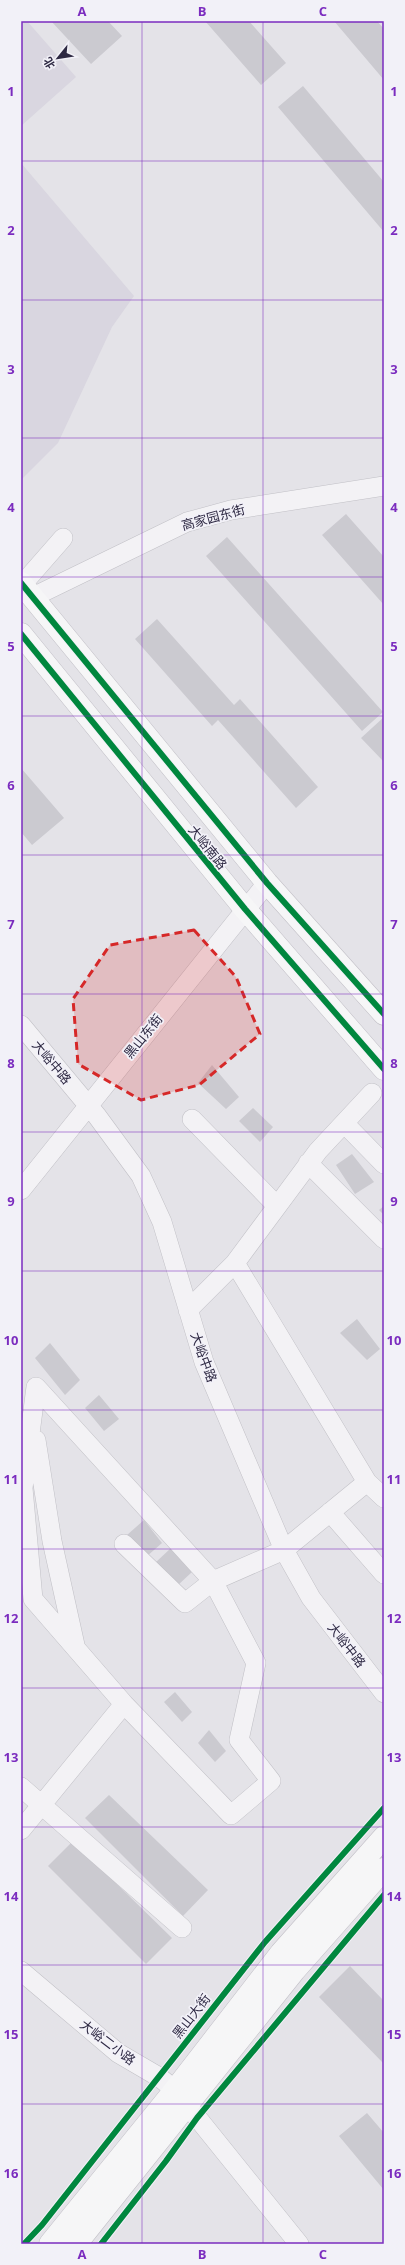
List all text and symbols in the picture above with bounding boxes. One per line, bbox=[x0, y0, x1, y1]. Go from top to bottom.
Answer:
text: A bbox=[78, 2, 87, 20]
text: B bbox=[198, 2, 207, 20]
text: C bbox=[319, 2, 327, 20]
north arrow bbox=[38, 38, 78, 78]
text: 北 bbox=[40, 55, 58, 72]
text: 1 bbox=[7, 82, 15, 100]
text: 1 bbox=[390, 82, 398, 100]
text: 2 bbox=[7, 221, 15, 239]
text: 2 bbox=[390, 221, 398, 239]
text: 3 bbox=[7, 360, 15, 378]
text: 3 bbox=[390, 360, 398, 378]
text: 4 bbox=[7, 498, 15, 516]
text: 4 bbox=[390, 498, 398, 516]
street label: 高家园东街 bbox=[179, 500, 247, 534]
text: 5 bbox=[7, 637, 15, 655]
text: 5 bbox=[390, 637, 398, 655]
text: 6 bbox=[7, 776, 15, 794]
text: 6 bbox=[390, 776, 398, 794]
street label: 大峪南路 bbox=[185, 821, 231, 873]
text: 7 bbox=[7, 915, 15, 933]
text: 7 bbox=[390, 915, 398, 933]
street label: 黑山东街 bbox=[120, 1010, 166, 1062]
street label: 大峪中路 bbox=[28, 1036, 76, 1088]
text: 8 bbox=[7, 1054, 15, 1072]
text: 8 bbox=[390, 1054, 398, 1072]
text: 9 bbox=[7, 1192, 15, 1210]
text: 9 bbox=[390, 1192, 398, 1210]
street label: 大峪中路 bbox=[187, 1329, 221, 1385]
text: 10 bbox=[4, 1331, 18, 1349]
text: 10 bbox=[387, 1331, 401, 1349]
text: 11 bbox=[4, 1470, 18, 1488]
text: 11 bbox=[387, 1470, 401, 1488]
text: 12 bbox=[4, 1609, 19, 1627]
text: 12 bbox=[387, 1609, 402, 1627]
street label: 大峪中路 bbox=[324, 1619, 370, 1671]
text: 13 bbox=[4, 1748, 18, 1766]
text: 13 bbox=[387, 1748, 401, 1766]
text: 14 bbox=[4, 1887, 19, 1905]
text: 14 bbox=[387, 1887, 402, 1905]
street label: 黑山大街 bbox=[168, 1990, 214, 2042]
street label: 大峪二小路 bbox=[77, 2015, 139, 2069]
text: 15 bbox=[4, 2025, 18, 2043]
text: 15 bbox=[387, 2025, 401, 2043]
text: 16 bbox=[4, 2164, 19, 2182]
text: 16 bbox=[387, 2164, 402, 2182]
text: A bbox=[78, 2245, 87, 2263]
text: B bbox=[198, 2245, 207, 2263]
text: C bbox=[319, 2245, 327, 2263]

